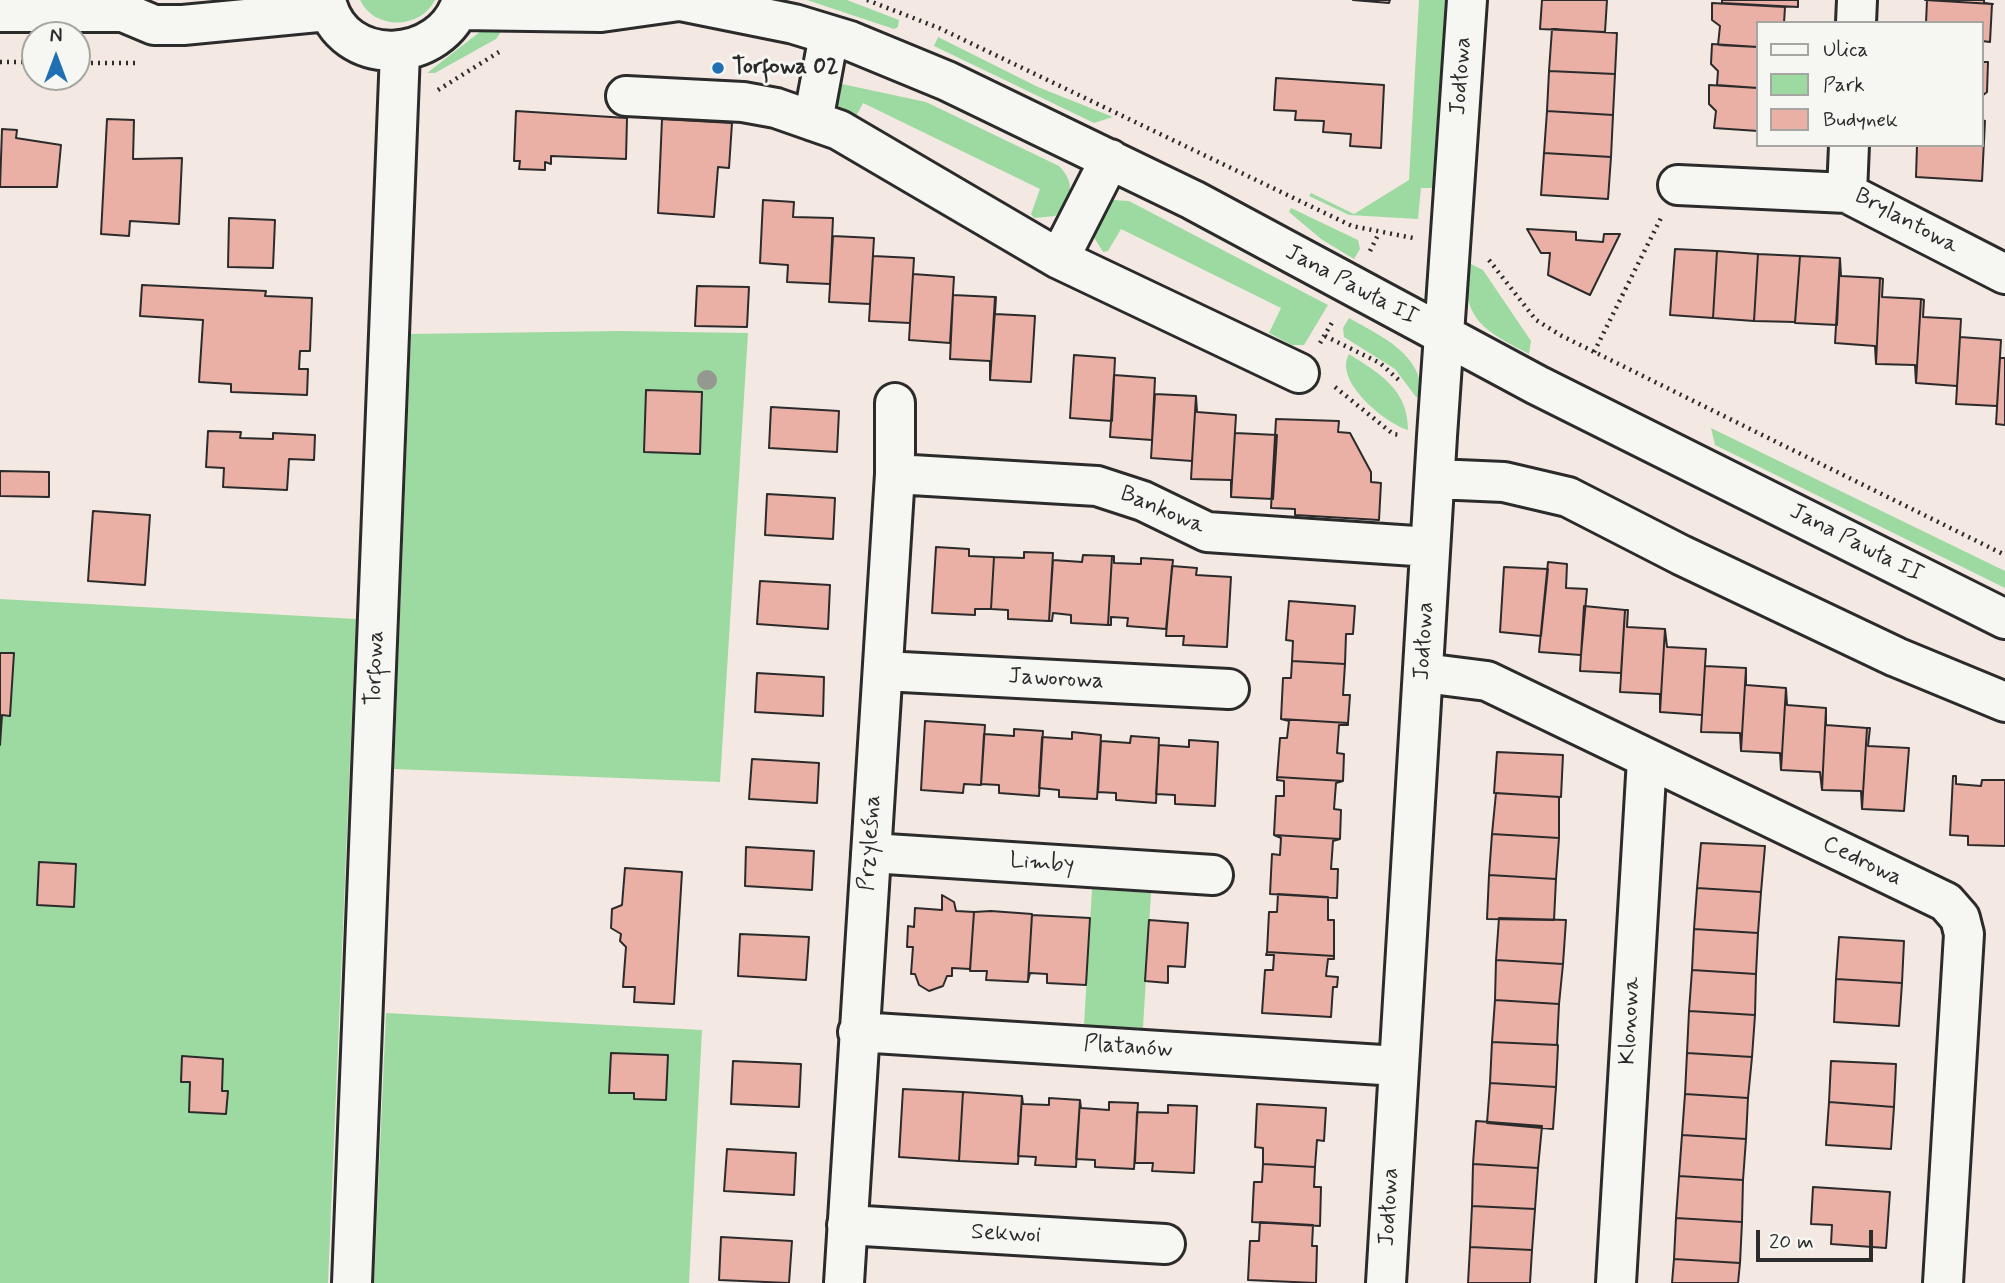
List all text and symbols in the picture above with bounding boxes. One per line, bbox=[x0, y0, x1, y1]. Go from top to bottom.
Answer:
north arrow bbox=[21, 21, 91, 91]
legend bbox=[1756, 21, 1984, 147]
text: N bbox=[50, 24, 62, 49]
street label: Jodłowa bbox=[1445, 36, 1479, 116]
text: Ulica bbox=[1823, 36, 1868, 64]
place label: Torfowa 02 bbox=[732, 54, 838, 82]
marker: Torfowa 02 bbox=[710, 60, 726, 76]
text: Park bbox=[1823, 71, 1865, 99]
text: Budynek bbox=[1823, 106, 1898, 134]
street label: Brylantowa bbox=[1849, 183, 1963, 261]
street label: Jana Pawła II bbox=[1280, 240, 1422, 332]
street label: Bankowa bbox=[1116, 481, 1208, 541]
street label: Jana Pawła II bbox=[1785, 499, 1927, 589]
street label: Jodłowa bbox=[1409, 601, 1441, 681]
street label: Torfowa bbox=[361, 630, 391, 706]
street label: Jaworowa bbox=[1008, 664, 1104, 696]
street label: Przyleśna bbox=[854, 794, 888, 892]
street label: Cedrowa bbox=[1818, 831, 1906, 893]
street label: Limby bbox=[1009, 848, 1075, 880]
street label: Klonowa bbox=[1615, 976, 1647, 1066]
street label: Platanów bbox=[1083, 1031, 1173, 1065]
street label: Jodłowa bbox=[1374, 1167, 1406, 1247]
scale bar bbox=[1760, 1216, 1877, 1260]
street label: Sekwoi bbox=[970, 1219, 1042, 1251]
text: 20 m bbox=[1769, 1228, 1814, 1256]

